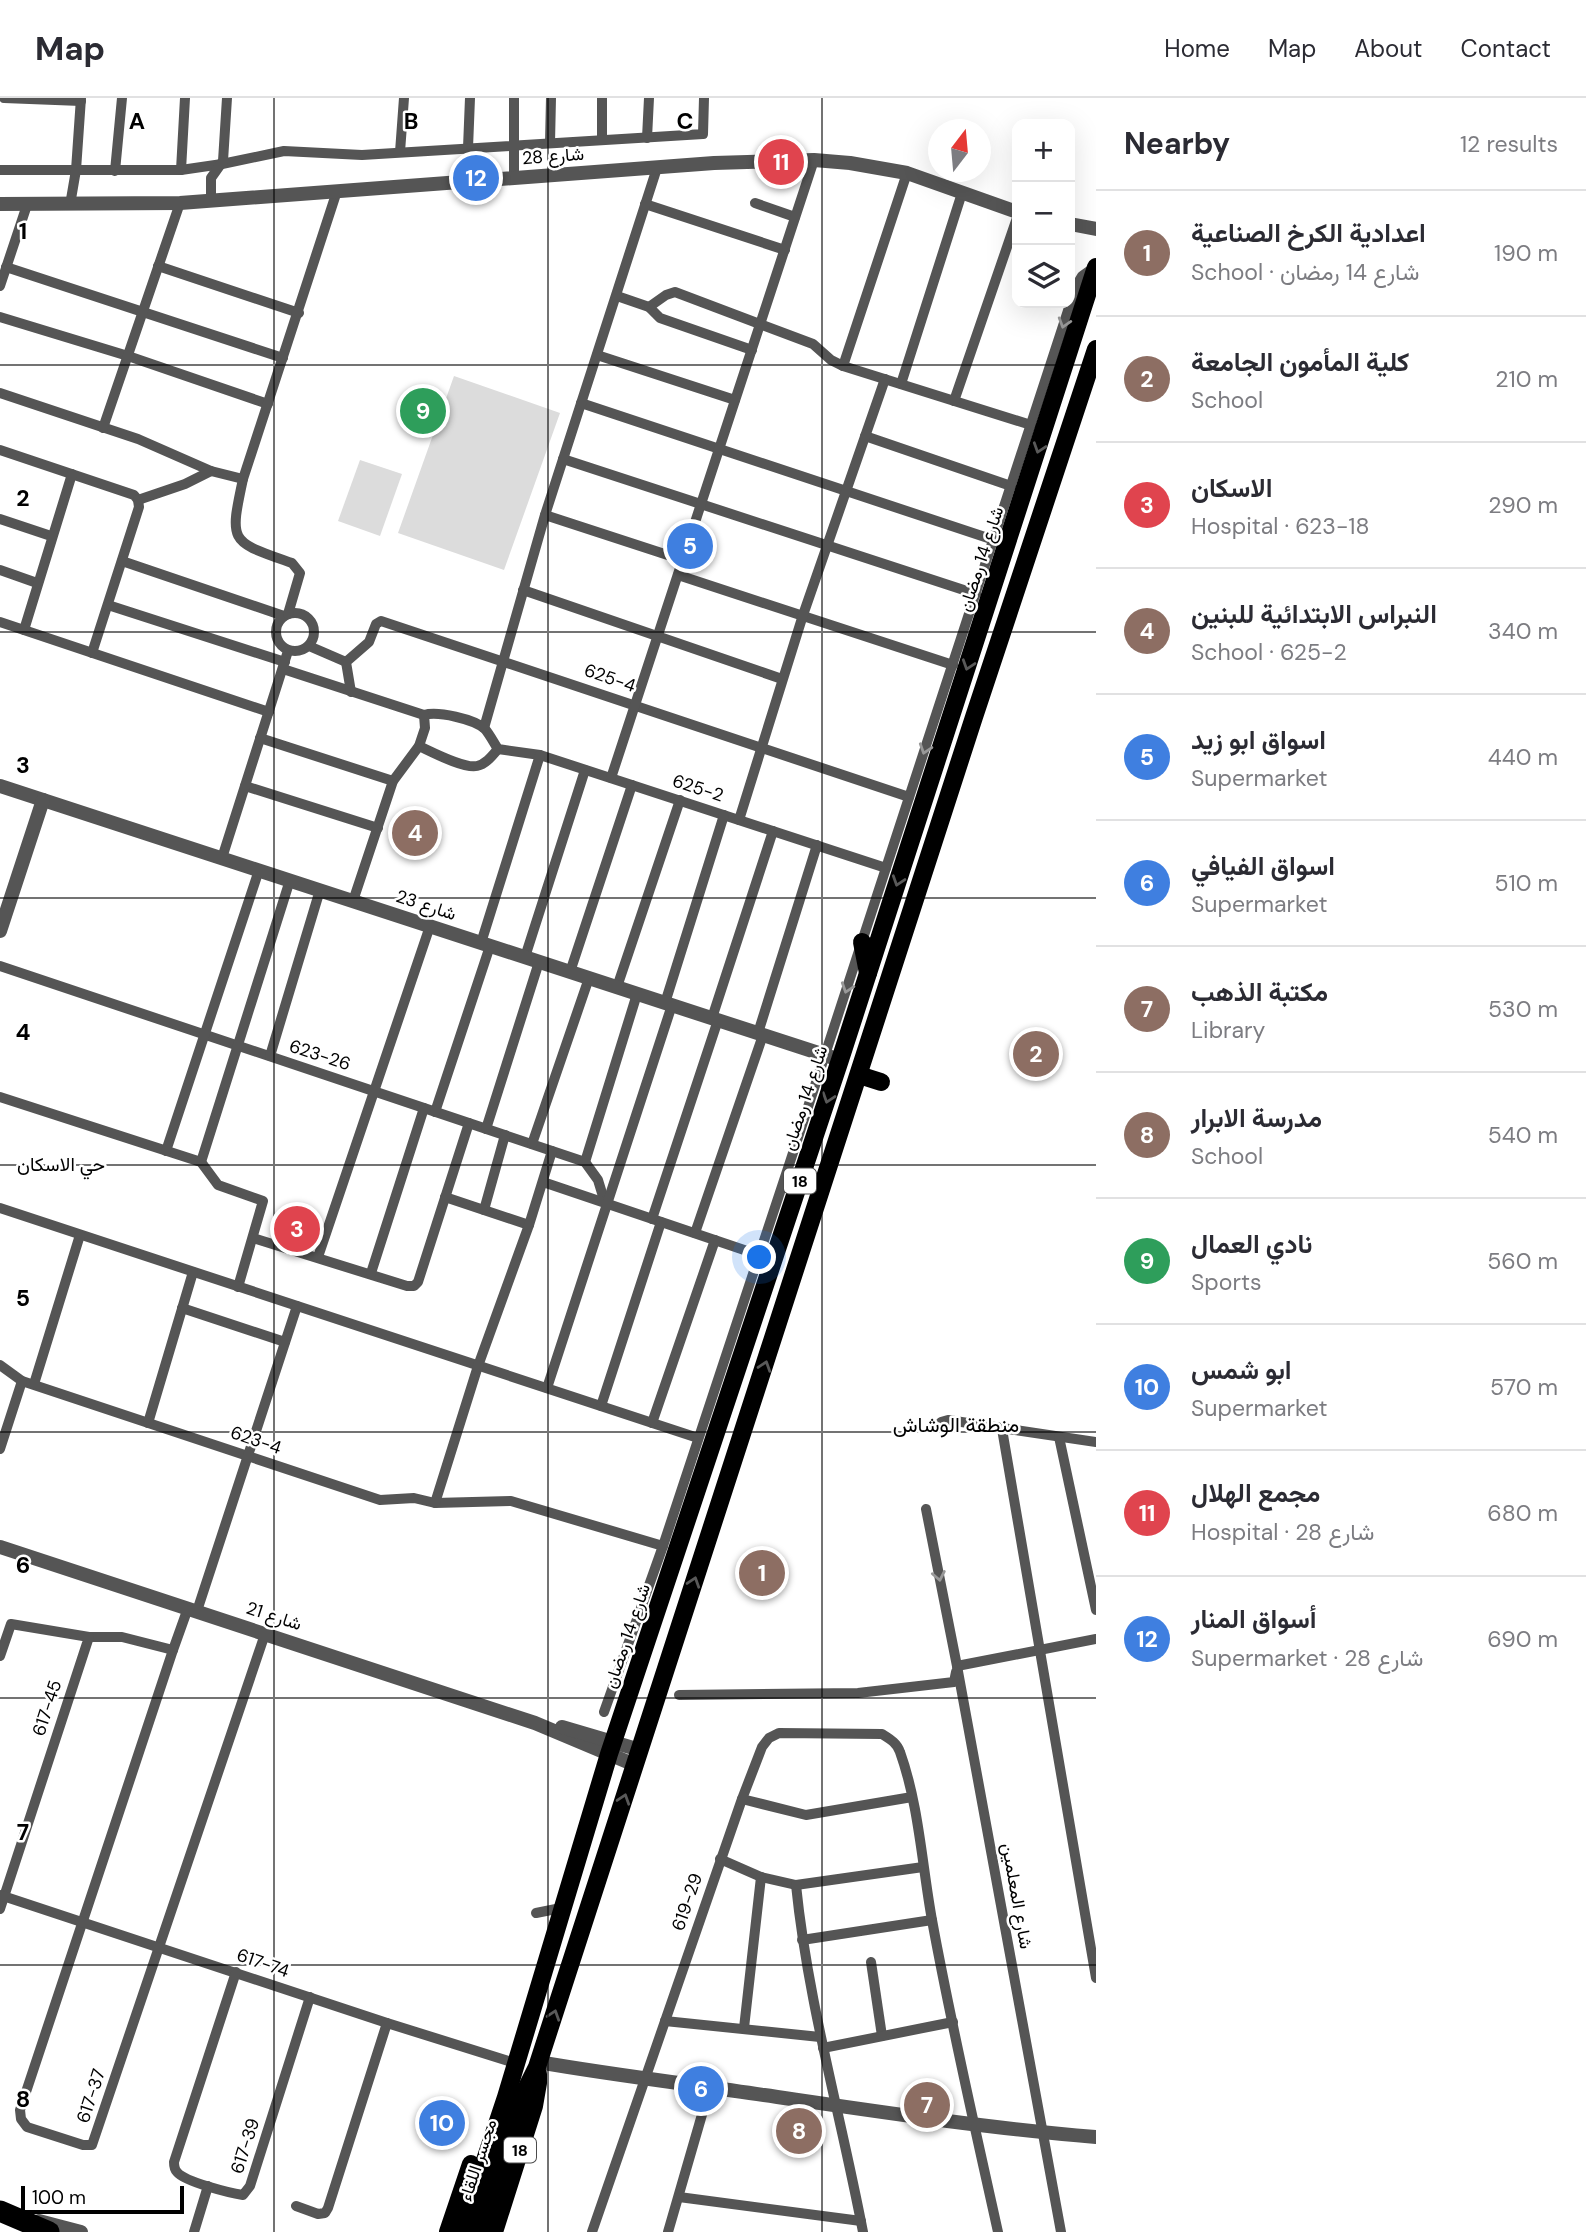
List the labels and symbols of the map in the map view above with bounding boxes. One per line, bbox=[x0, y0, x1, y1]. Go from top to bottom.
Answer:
text: A bbox=[129, 106, 145, 136]
text: B bbox=[404, 106, 418, 136]
text: C bbox=[677, 106, 693, 136]
north arrow bbox=[928, 119, 991, 182]
pin: 11 bbox=[758, 136, 804, 188]
street label: شارع 28 bbox=[521, 142, 585, 170]
pin: 12 bbox=[453, 152, 499, 204]
text: 1 bbox=[19, 216, 27, 246]
one-way arrow bbox=[1058, 316, 1072, 329]
pin: 9 bbox=[400, 385, 446, 437]
one-way arrow bbox=[1032, 442, 1047, 454]
text: 2 bbox=[16, 483, 30, 513]
street label: شارع 14 رمضان bbox=[953, 503, 1009, 615]
pin: 5 bbox=[667, 520, 713, 572]
street label: 625-4 bbox=[581, 658, 639, 698]
one-way arrow bbox=[962, 658, 977, 670]
one-way arrow bbox=[919, 742, 933, 755]
text: 3 bbox=[16, 750, 30, 780]
street label: 625-2 bbox=[669, 769, 727, 807]
pin: 4 bbox=[392, 807, 438, 859]
one-way arrow bbox=[892, 875, 906, 887]
street label: شارع 23 bbox=[393, 884, 459, 926]
one-way arrow bbox=[840, 982, 855, 994]
text: 4 bbox=[16, 1017, 31, 1047]
pin: 2 bbox=[1013, 1028, 1059, 1080]
street label: 623-26 bbox=[286, 1034, 354, 1076]
street label: شارع 14 رمضان bbox=[777, 1042, 833, 1154]
one-way arrow bbox=[822, 1091, 836, 1103]
district label: حي الاسكان bbox=[17, 1152, 105, 1180]
road number: 18 bbox=[784, 1168, 816, 1194]
pin: 3 bbox=[274, 1203, 320, 1255]
your location bbox=[742, 1240, 776, 1274]
text: 5 bbox=[16, 1283, 30, 1313]
one-way arrow bbox=[756, 1360, 771, 1372]
district label: منطقة الوشاش bbox=[893, 1411, 1019, 1439]
street label: 623-4 bbox=[227, 1420, 285, 1460]
pin: 1 bbox=[739, 1547, 785, 1599]
text: 6 bbox=[16, 1550, 30, 1580]
one-way arrow bbox=[931, 1570, 946, 1582]
one-way arrow bbox=[686, 1577, 701, 1589]
street label: شارع 14 رمضان bbox=[598, 1581, 656, 1691]
street label: شارع 21 bbox=[243, 1596, 305, 1636]
street label: 617-45 bbox=[27, 1677, 67, 1739]
one-way arrow bbox=[616, 1793, 630, 1805]
text: 7 bbox=[17, 1817, 29, 1847]
street label: شارع المعلمين bbox=[996, 1841, 1038, 1951]
street label: 619-29 bbox=[666, 1870, 708, 1934]
street label: 617-74 bbox=[234, 1943, 293, 1983]
one-way arrow bbox=[545, 2009, 560, 2021]
pin: 6 bbox=[678, 2063, 724, 2115]
street label: 617-37 bbox=[71, 2066, 111, 2126]
pin: 7 bbox=[904, 2079, 950, 2131]
text: 8 bbox=[16, 2084, 30, 2114]
pin: 10 bbox=[419, 2097, 465, 2149]
pin: 8 bbox=[776, 2105, 822, 2157]
street label: 617-39 bbox=[225, 2115, 265, 2177]
street label: مجسر اللقاء bbox=[453, 2116, 503, 2204]
road number: 18 bbox=[504, 2138, 536, 2162]
scale bar bbox=[21, 2183, 184, 2215]

